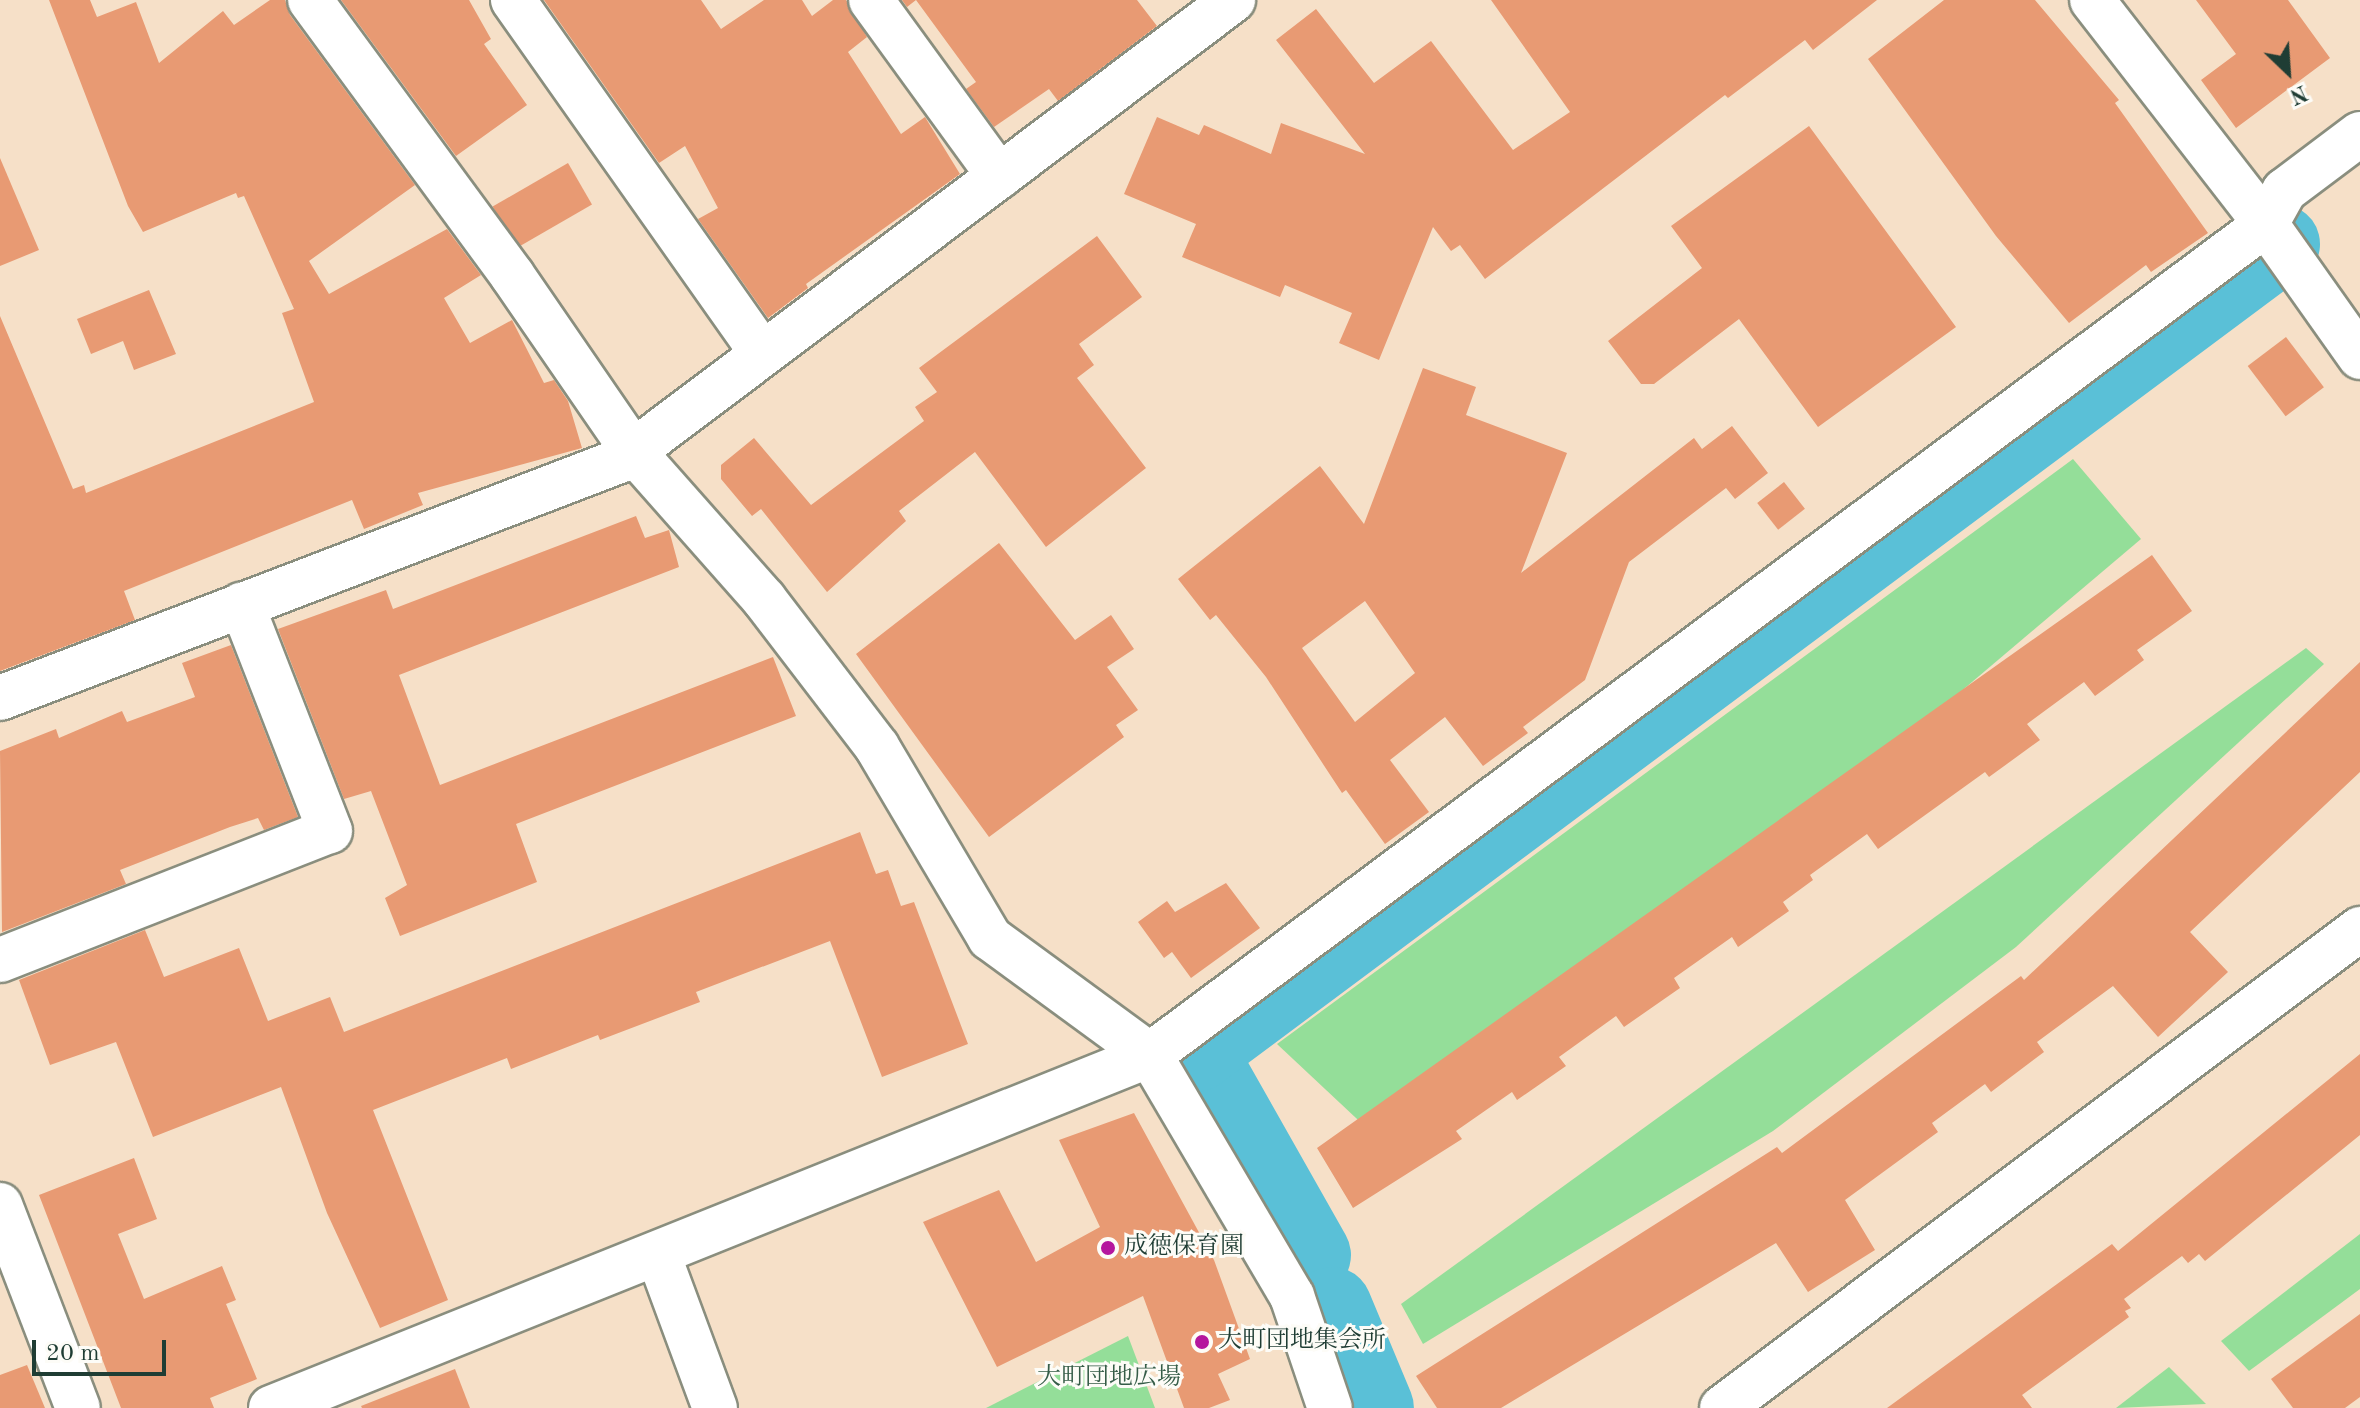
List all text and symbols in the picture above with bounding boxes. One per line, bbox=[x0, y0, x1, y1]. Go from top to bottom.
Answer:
north arrow bbox=[2248, 32, 2328, 112]
text: N bbox=[2286, 80, 2310, 107]
place label: 成徳保育園 bbox=[1124, 1234, 1244, 1262]
marker: 成徳保育園 bbox=[1099, 1239, 1117, 1257]
scale bar bbox=[36, 1324, 170, 1374]
place label: 大町団地集会所 bbox=[1218, 1328, 1386, 1356]
marker: 大町団地集会所 bbox=[1193, 1333, 1211, 1351]
text: 20 m bbox=[46, 1342, 100, 1366]
park label: 大町団地広場 bbox=[1037, 1365, 1181, 1393]

